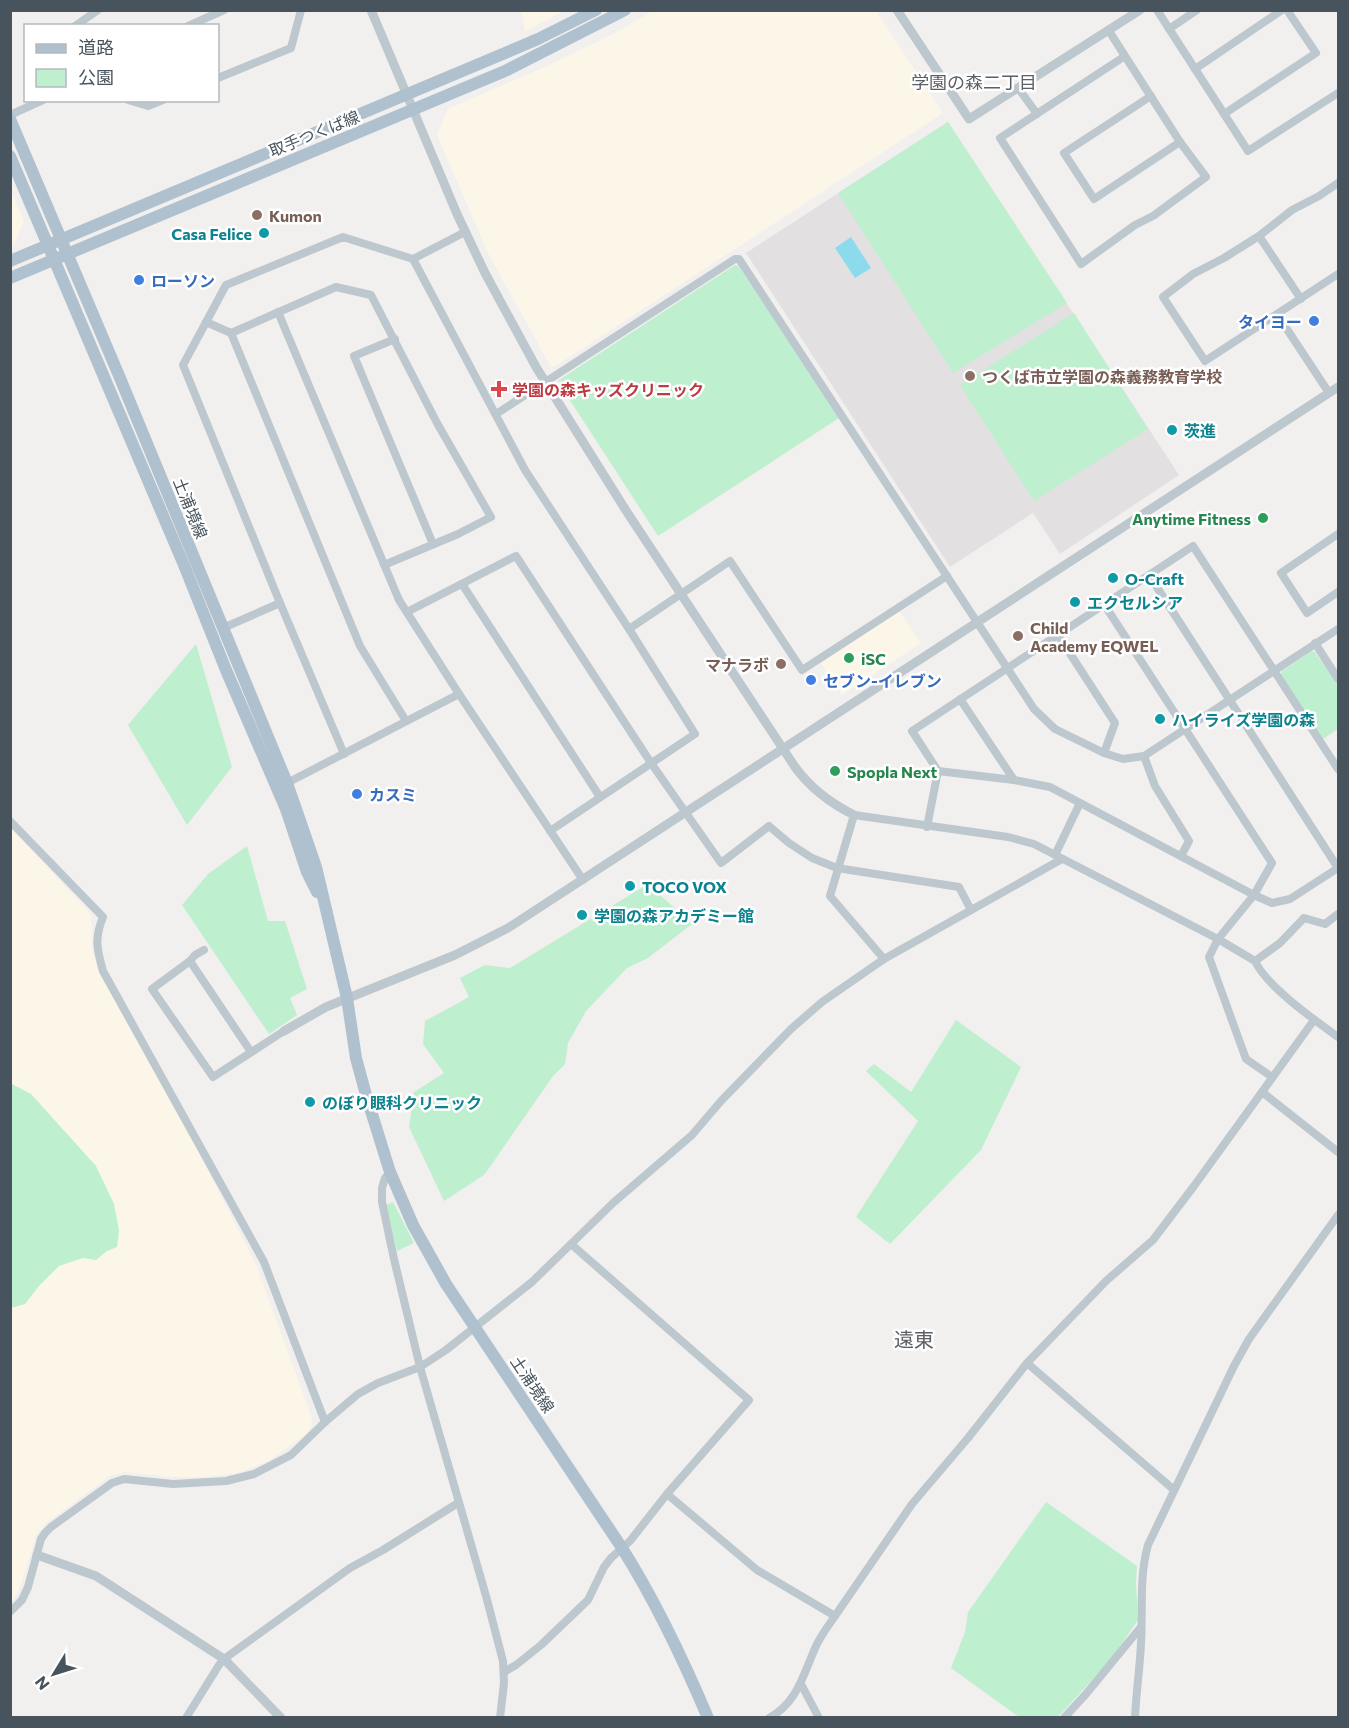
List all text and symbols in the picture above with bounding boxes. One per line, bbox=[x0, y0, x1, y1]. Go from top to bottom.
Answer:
legend bbox=[24, 24, 219, 102]
text: 道路 bbox=[78, 36, 114, 58]
text: 公園 bbox=[78, 66, 114, 88]
district label: 学園の森二丁目 bbox=[911, 71, 1037, 93]
street label: 取手つくば線 bbox=[266, 106, 362, 160]
place label: Kumon bbox=[269, 206, 322, 225]
marker: Kumon bbox=[250, 208, 264, 222]
place label: Casa Felice bbox=[171, 224, 252, 243]
marker: Casa Felice bbox=[257, 226, 271, 240]
place label: ローソン bbox=[151, 271, 215, 290]
marker: ローソン bbox=[132, 273, 146, 287]
place label: タイヨー bbox=[1238, 312, 1302, 331]
marker: タイヨー bbox=[1307, 314, 1321, 328]
place label: つくば市立学園の森義務教育学校 bbox=[982, 367, 1222, 386]
marker: つくば市立学園の森義務教育学校 bbox=[963, 369, 977, 383]
marker: 学園の森キッズクリニック bbox=[490, 380, 508, 398]
place label: 学園の森キッズクリニック bbox=[512, 380, 704, 399]
place label: 茨進 bbox=[1184, 421, 1216, 440]
marker: 茨進 bbox=[1165, 423, 1179, 437]
street label: 土浦境線 bbox=[170, 475, 212, 541]
place label: Anytime Fitness bbox=[1132, 509, 1251, 528]
marker: Anytime Fitness bbox=[1256, 511, 1270, 525]
place label: O-Craft bbox=[1125, 569, 1184, 588]
marker: O-Craft bbox=[1106, 571, 1120, 585]
place label: エクセルシア bbox=[1087, 593, 1183, 612]
marker: エクセルシア bbox=[1068, 595, 1082, 609]
place label: Child Academy EQWEL bbox=[1030, 618, 1158, 655]
marker: Child Academy EQWEL bbox=[1011, 629, 1025, 643]
place label: iSC bbox=[861, 649, 886, 668]
marker: iSC bbox=[842, 651, 856, 665]
place label: マナラボ bbox=[705, 655, 769, 674]
marker: マナラボ bbox=[774, 657, 788, 671]
place label: セブン-イレブン bbox=[823, 671, 942, 690]
marker: セブン-イレブン bbox=[804, 673, 818, 687]
place label: ハイライズ学園の森 bbox=[1172, 710, 1315, 729]
marker: ハイライズ学園の森 bbox=[1153, 712, 1167, 726]
place label: Spopla Next bbox=[847, 762, 937, 781]
marker: Spopla Next bbox=[828, 764, 842, 778]
place label: カスミ bbox=[369, 785, 417, 804]
marker: カスミ bbox=[350, 787, 364, 801]
place label: TOCO VOX bbox=[642, 877, 727, 896]
marker: TOCO VOX bbox=[623, 879, 637, 893]
place label: 学園の森アカデミー館 bbox=[594, 906, 754, 925]
marker: 学園の森アカデミー館 bbox=[575, 908, 589, 922]
place label: のぼり眼科クリニック bbox=[322, 1093, 482, 1112]
marker: のぼり眼科クリニック bbox=[303, 1095, 317, 1109]
district label: 遠東 bbox=[894, 1327, 934, 1351]
street label: 土浦境線 bbox=[507, 1352, 559, 1416]
north arrow bbox=[24, 1644, 84, 1704]
text: N bbox=[31, 1673, 53, 1694]

